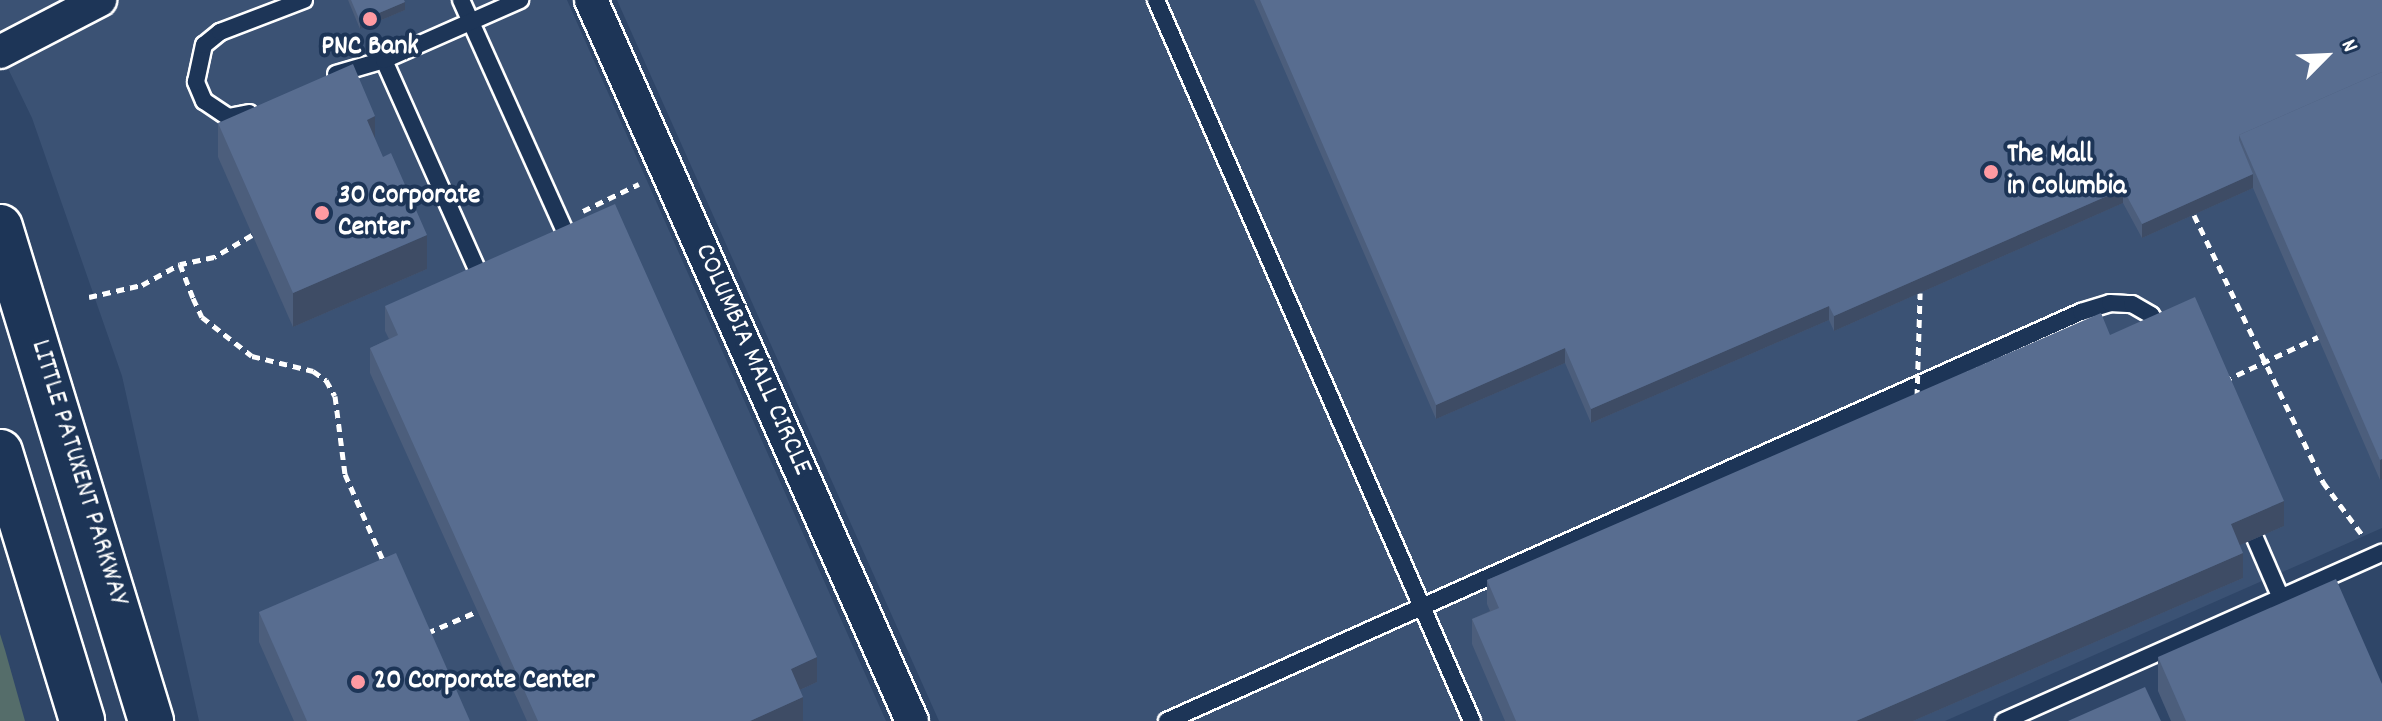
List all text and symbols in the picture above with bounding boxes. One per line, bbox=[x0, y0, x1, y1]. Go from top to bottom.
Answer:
marker: PNC Bank bbox=[361, 10, 379, 28]
north arrow bbox=[2286, 16, 2366, 96]
place label: PNC Bank bbox=[321, 31, 419, 65]
text: N bbox=[2332, 35, 2365, 57]
place label: The Mall in Columbia bbox=[2007, 139, 2126, 205]
marker: The Mall in Columbia bbox=[1982, 163, 2000, 181]
place label: 30 Corporate Center bbox=[338, 180, 480, 246]
marker: 30 Corporate Center bbox=[313, 204, 331, 222]
street label: COLUMBIA MALL CIRCLE bbox=[686, 239, 818, 481]
street label: LITTLE PATUXENT PARKWAY bbox=[22, 336, 134, 610]
place label: 20 Corporate Center bbox=[374, 665, 595, 699]
marker: 20 Corporate Center bbox=[349, 673, 367, 691]

